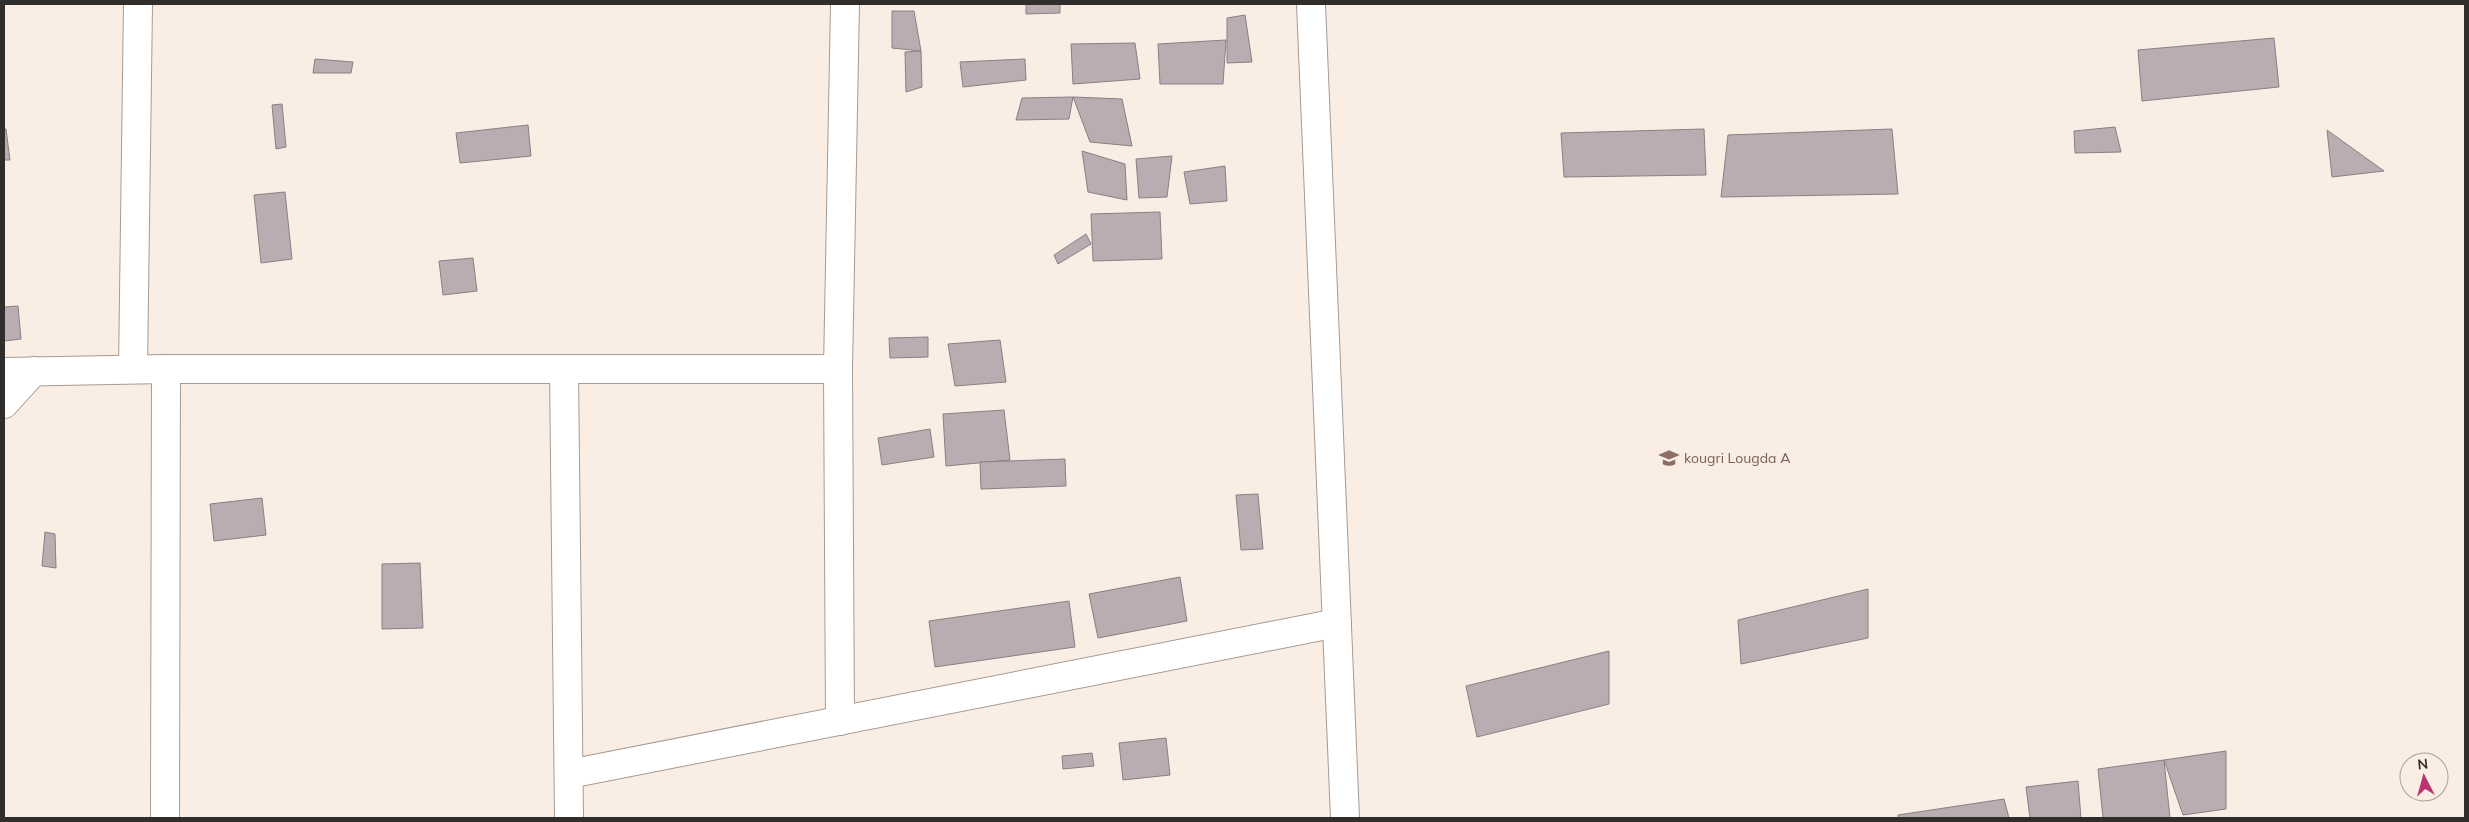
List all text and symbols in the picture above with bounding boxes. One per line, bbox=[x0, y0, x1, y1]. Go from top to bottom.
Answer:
school or university icon: kougri Lougda A bbox=[1658, 447, 1680, 469]
place label: kougri Lougda A bbox=[1684, 449, 1791, 467]
north arrow bbox=[2399, 752, 2449, 802]
text: N bbox=[2416, 755, 2429, 774]

